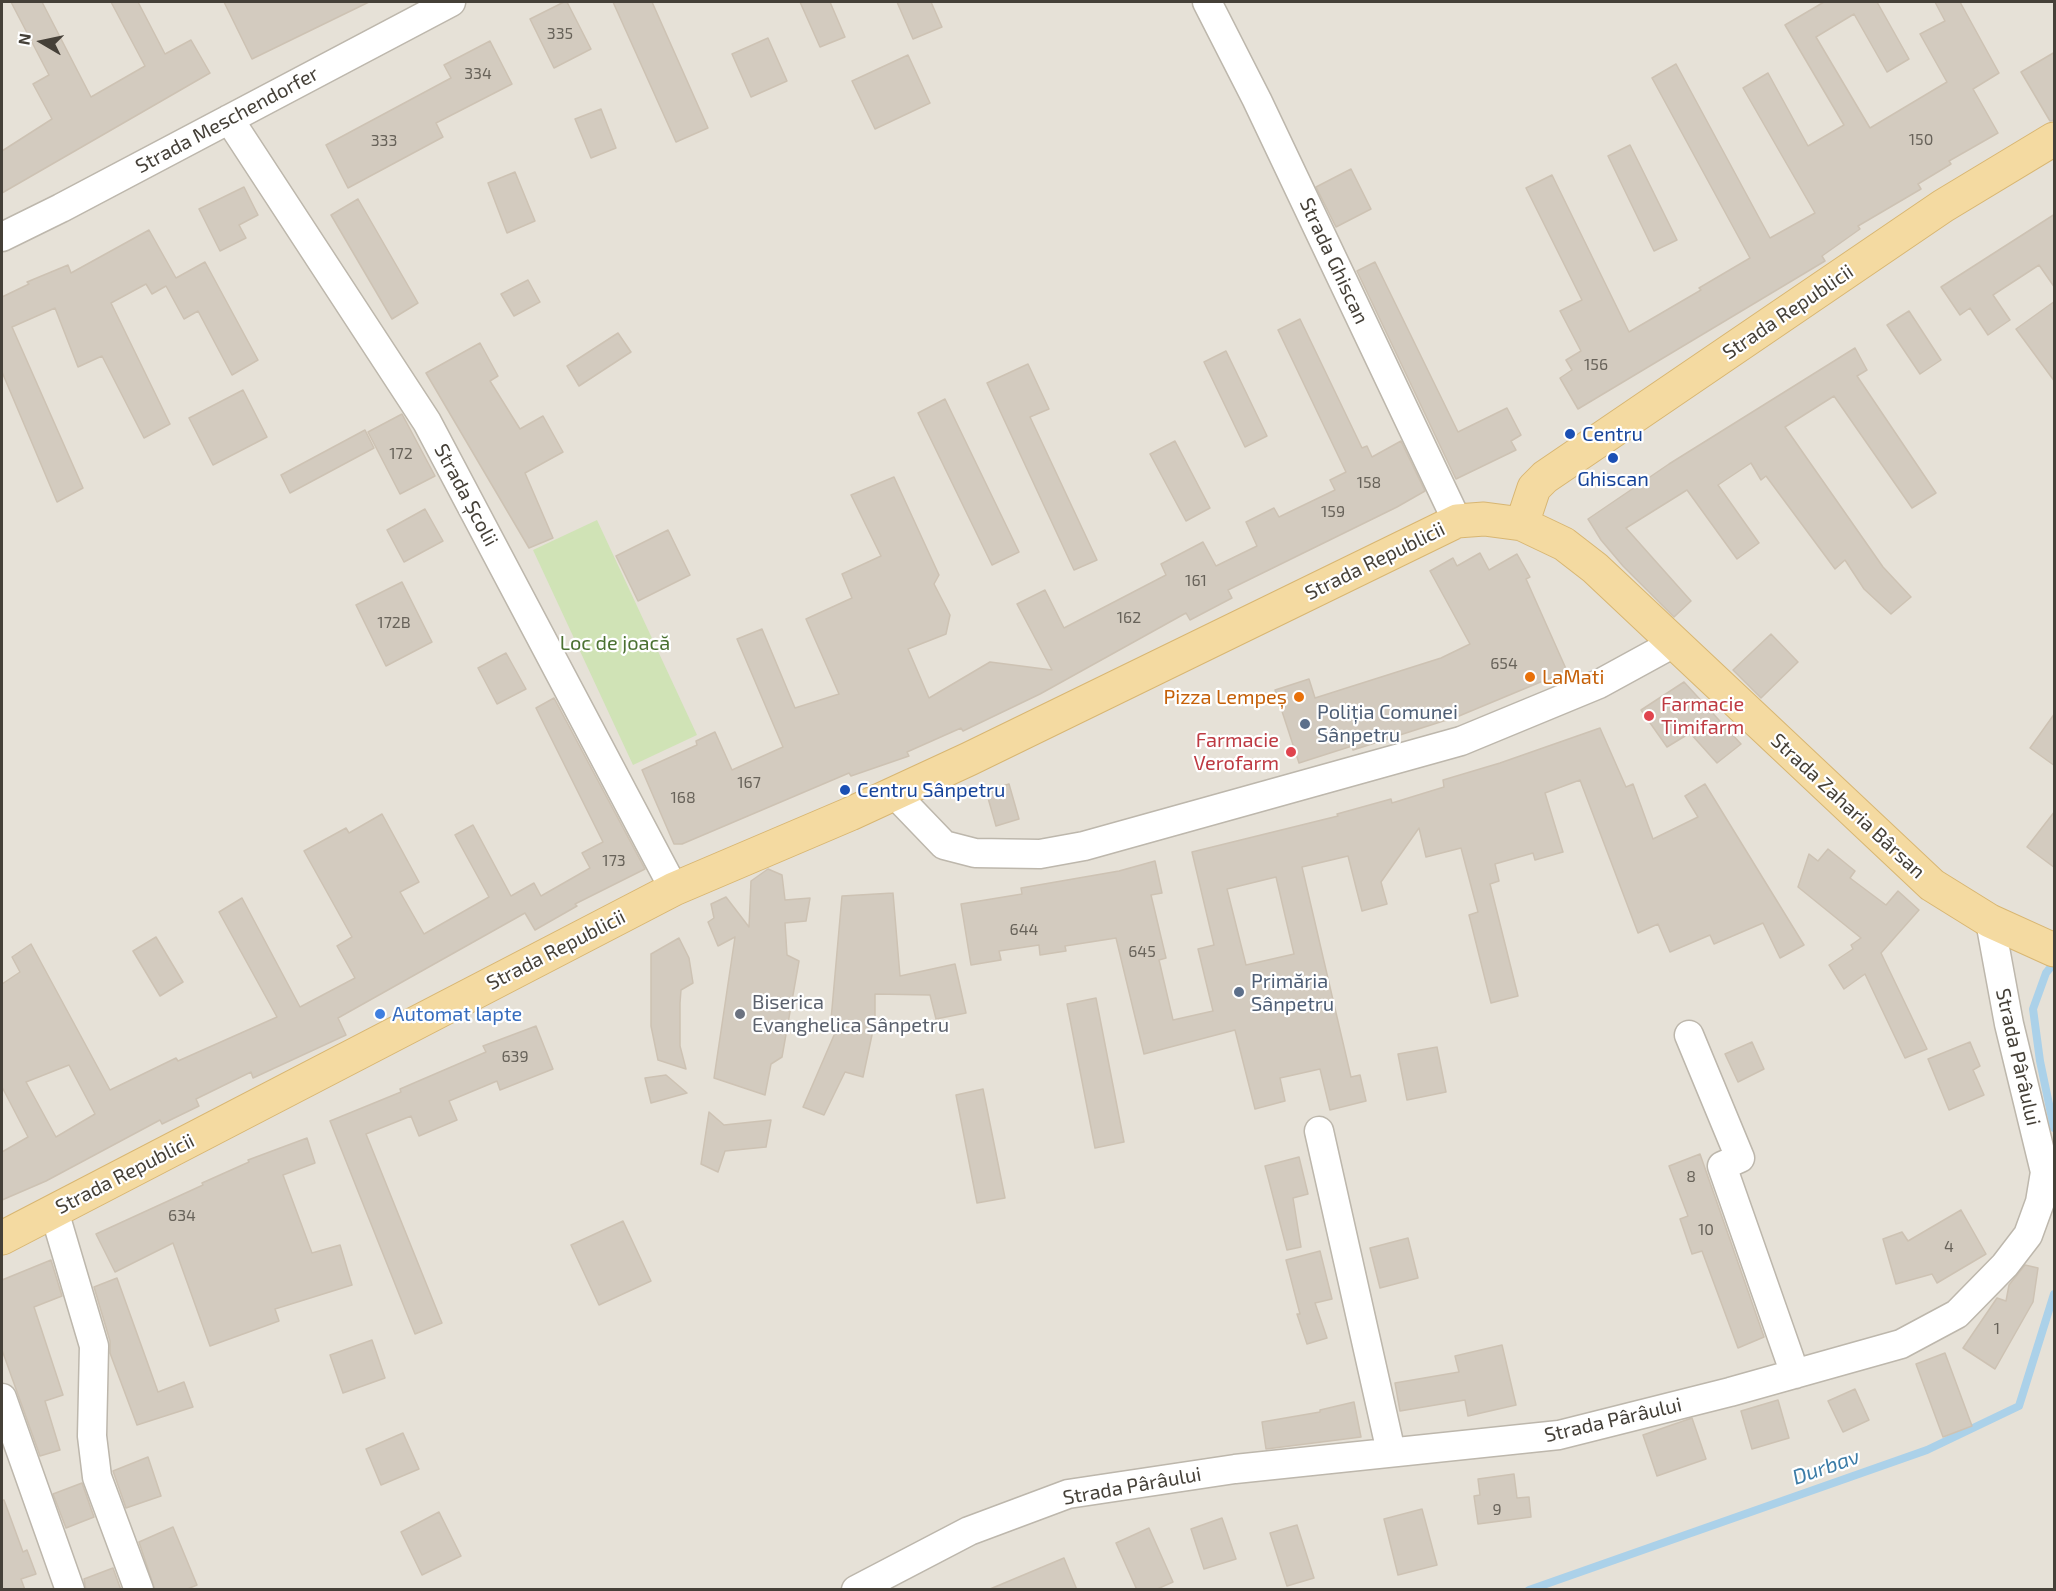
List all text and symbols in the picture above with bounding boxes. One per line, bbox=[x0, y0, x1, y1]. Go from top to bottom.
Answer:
north arrow bbox=[12, 12, 72, 72]
house number: 335 bbox=[547, 24, 573, 44]
text: N bbox=[13, 32, 34, 46]
street label: Strada Meschendorfer bbox=[131, 62, 323, 178]
house number: 334 bbox=[464, 64, 492, 84]
house number: 150 bbox=[1909, 130, 1933, 150]
house number: 333 bbox=[371, 131, 397, 151]
street label: Strada Ghiscan bbox=[1294, 194, 1374, 328]
street label: Strada Republicii bbox=[1718, 259, 1858, 365]
house number: 156 bbox=[1584, 355, 1608, 375]
place label: Centru bbox=[1582, 422, 1643, 446]
marker: Centru bbox=[1563, 427, 1577, 441]
street label: Strada Școlii bbox=[429, 440, 503, 550]
house number: 172 bbox=[389, 444, 413, 464]
marker: Ghiscan bbox=[1606, 451, 1620, 465]
place label: Ghiscan bbox=[1577, 467, 1649, 491]
house number: 158 bbox=[1357, 473, 1381, 493]
house number: 159 bbox=[1321, 502, 1345, 522]
street label: Strada Republicii bbox=[1301, 517, 1449, 605]
house number: 161 bbox=[1185, 571, 1207, 591]
house number: 162 bbox=[1117, 608, 1141, 628]
house number: 172B bbox=[377, 613, 411, 633]
park label: Loc de joacă bbox=[560, 631, 670, 655]
house number: 654 bbox=[1490, 654, 1518, 674]
place label: LaMati bbox=[1542, 665, 1604, 689]
marker: LaMati bbox=[1523, 670, 1537, 684]
place label: Pizza Lempeș bbox=[1163, 685, 1287, 709]
marker: Pizza Lempeș bbox=[1292, 690, 1306, 704]
place label: Farmacie Timifarm bbox=[1661, 692, 1744, 739]
place label: Poliția Comunei Sânpetru bbox=[1317, 700, 1458, 747]
marker: Farmacie Timifarm bbox=[1642, 709, 1656, 723]
marker: Poliția Comunei Sânpetru bbox=[1298, 717, 1312, 731]
place label: Farmacie Verofarm bbox=[1194, 728, 1279, 775]
street label: Strada Zaharia Bârsan bbox=[1766, 728, 1930, 884]
marker: Farmacie Verofarm bbox=[1284, 745, 1298, 759]
house number: 167 bbox=[737, 773, 761, 793]
place label: Centru Sânpetru bbox=[857, 778, 1005, 802]
marker: Centru Sânpetru bbox=[838, 783, 852, 797]
house number: 168 bbox=[670, 788, 696, 808]
house number: 173 bbox=[602, 851, 626, 871]
street label: Strada Republicii bbox=[483, 905, 629, 995]
house number: 644 bbox=[1010, 920, 1038, 940]
house number: 645 bbox=[1128, 942, 1156, 962]
place label: Primăria Sânpetru bbox=[1251, 969, 1334, 1016]
marker: Primăria Sânpetru bbox=[1232, 985, 1246, 999]
street label: Strada Pârâului bbox=[1991, 986, 2045, 1128]
place label: Biserica Evanghelica Sânpetru bbox=[752, 990, 949, 1037]
place label: Automat lapte bbox=[392, 1002, 522, 1026]
marker: Automat lapte bbox=[373, 1007, 387, 1021]
marker: Biserica Evanghelica Sânpetru bbox=[733, 1007, 747, 1021]
house number: 639 bbox=[501, 1047, 529, 1067]
street label: Strada Republicii bbox=[52, 1129, 198, 1219]
house number: 8 bbox=[1686, 1167, 1696, 1187]
house number: 634 bbox=[168, 1206, 196, 1226]
house number: 10 bbox=[1698, 1220, 1714, 1240]
house number: 4 bbox=[1944, 1237, 1954, 1257]
house number: 1 bbox=[1994, 1319, 2000, 1339]
street label: Strada Pârâului bbox=[1542, 1393, 1684, 1447]
water label: Durbav bbox=[1789, 1444, 1863, 1490]
street label: Strada Pârâului bbox=[1061, 1462, 1203, 1510]
house number: 9 bbox=[1492, 1500, 1502, 1520]

